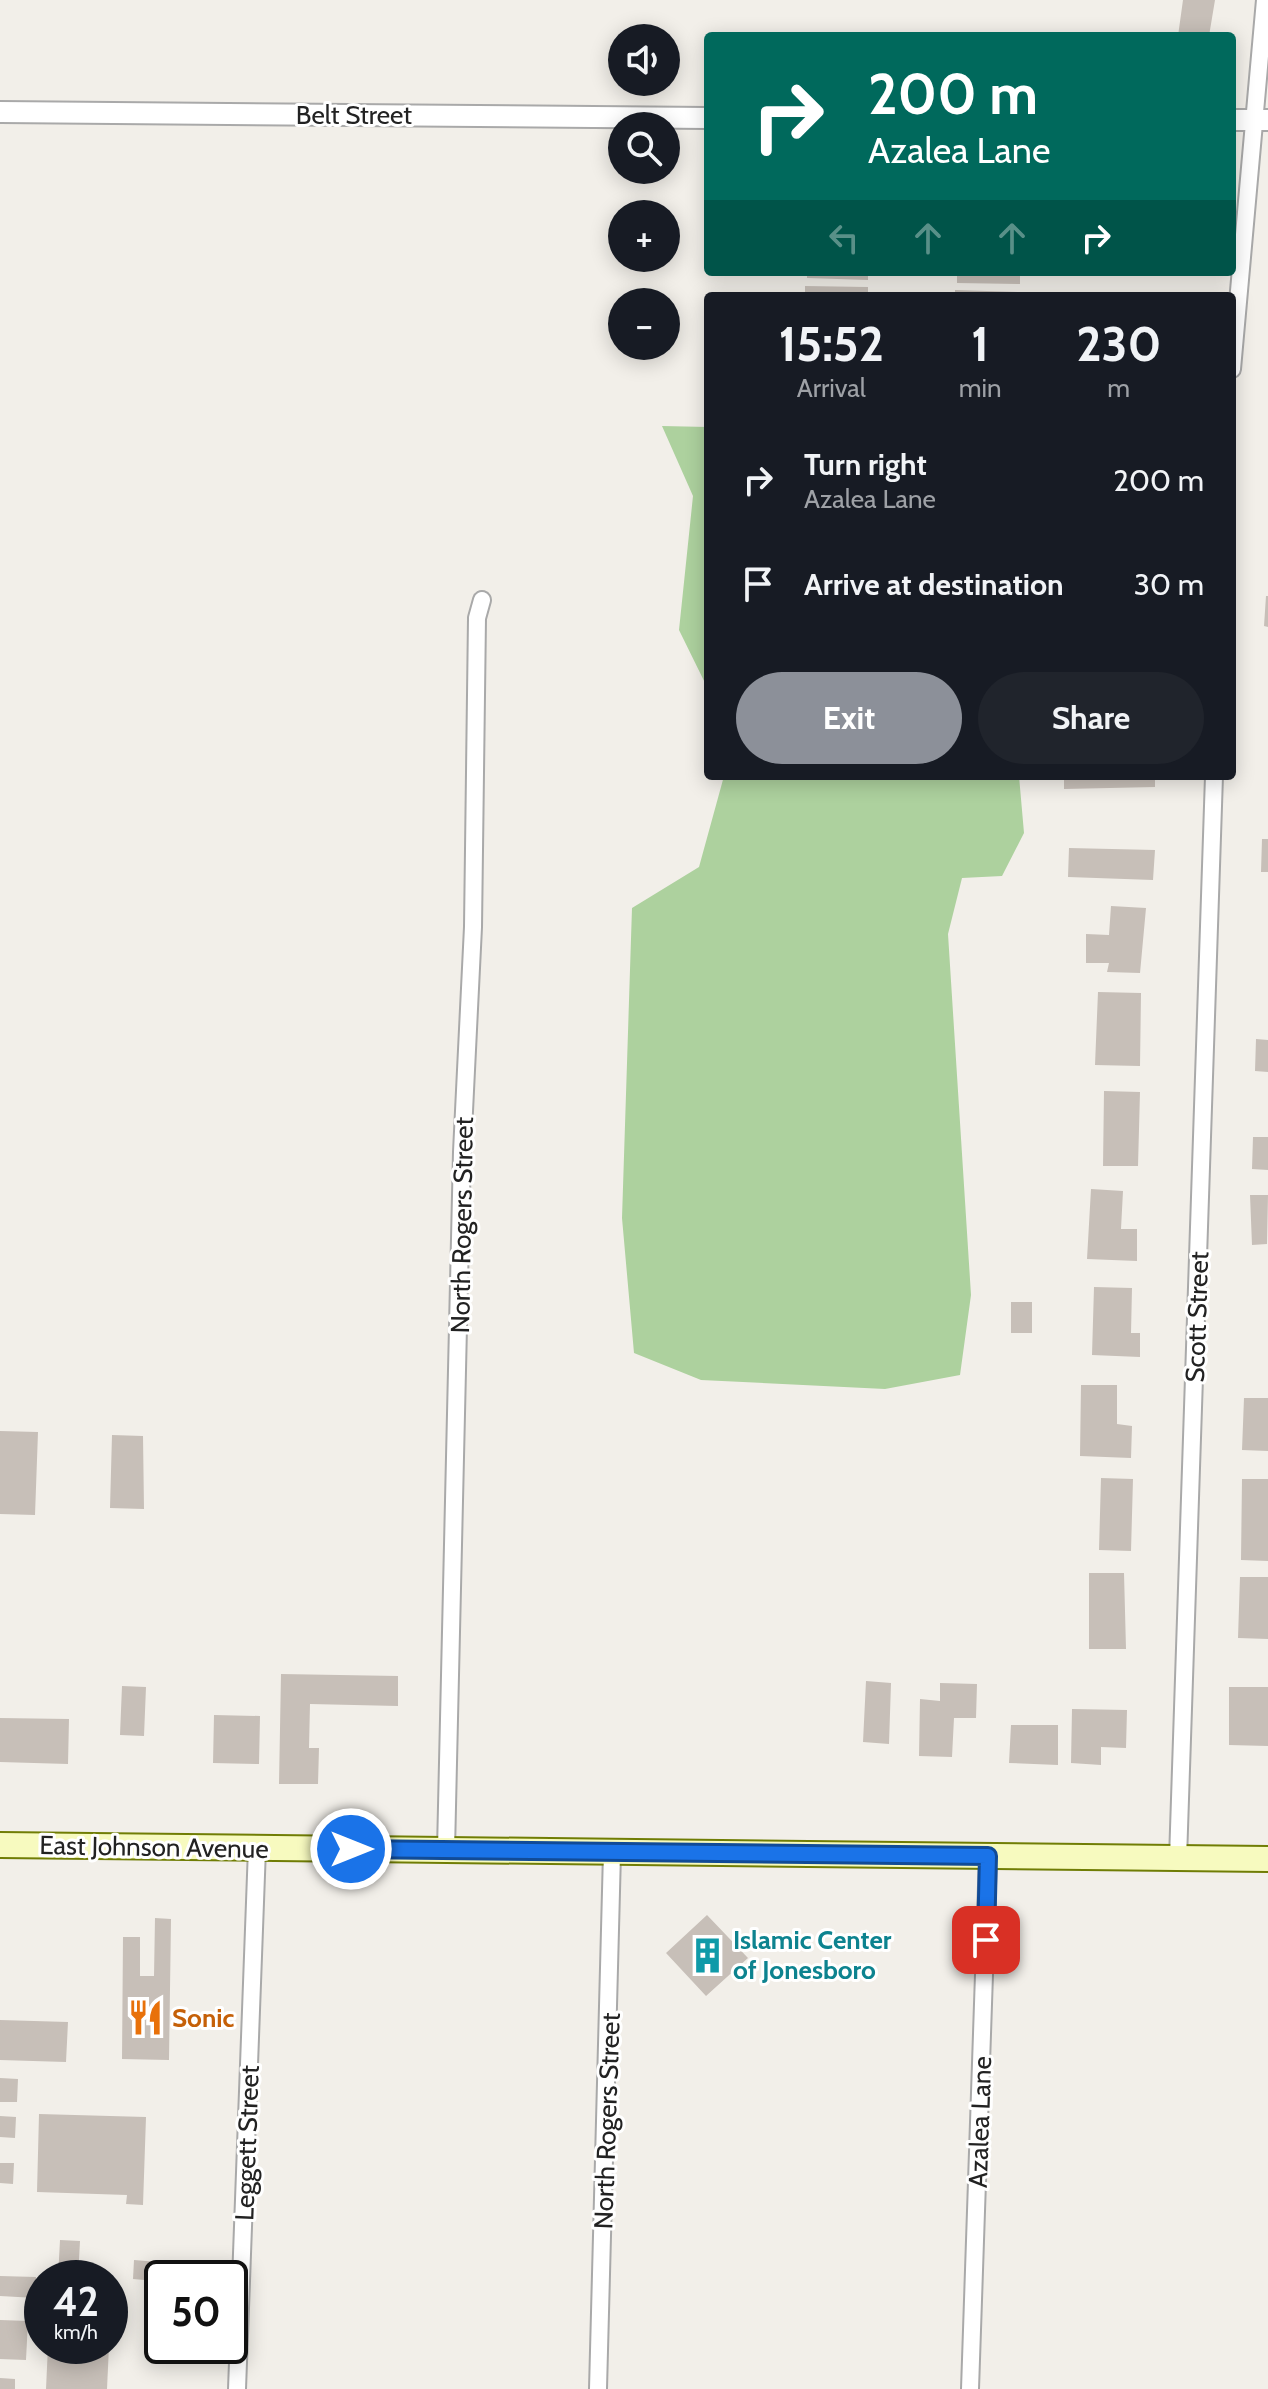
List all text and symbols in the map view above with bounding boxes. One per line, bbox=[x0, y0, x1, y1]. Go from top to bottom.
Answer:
map controls bbox=[608, 24, 680, 360]
button: sound bbox=[608, 24, 680, 96]
text: 200 m bbox=[868, 60, 1038, 128]
icon: right bbox=[736, 64, 840, 168]
street label: Belt Street bbox=[296, 99, 412, 131]
button: search bbox=[608, 112, 680, 184]
text: Azalea Lane bbox=[868, 128, 1050, 172]
button: + bbox=[608, 200, 680, 272]
icon: left bbox=[822, 216, 866, 260]
icon: ahead bbox=[906, 216, 950, 260]
icon: ahead bbox=[990, 216, 1034, 260]
icon: right bbox=[1074, 216, 1118, 260]
button: − bbox=[608, 288, 680, 360]
text: 15:52 bbox=[779, 315, 884, 373]
text: 1 bbox=[971, 315, 989, 373]
text: 230 bbox=[1076, 315, 1161, 373]
text: Arrival bbox=[797, 372, 866, 404]
text: min bbox=[959, 372, 1001, 404]
text: m bbox=[1107, 372, 1130, 404]
text: Turn right bbox=[804, 446, 927, 483]
icon: right bbox=[736, 458, 780, 502]
text: 200 m bbox=[1113, 462, 1204, 499]
text: Azalea Lane bbox=[804, 483, 936, 515]
icon: arrive bbox=[736, 562, 780, 606]
text: Arrive at destination bbox=[804, 566, 1064, 603]
text: 30 m bbox=[1134, 566, 1204, 603]
button: Exit bbox=[736, 672, 962, 764]
button: Share bbox=[978, 672, 1204, 764]
street label: North Rogers Street bbox=[444, 1116, 480, 1334]
street label: Scott Street bbox=[1179, 1251, 1215, 1383]
position arrow bbox=[309, 1807, 393, 1891]
street label: East Johnson Avenue bbox=[39, 1829, 269, 1865]
pin bbox=[952, 1906, 1020, 1974]
icon: arrive bbox=[964, 1918, 1008, 1962]
place label: Islamic Center of Jonesboro bbox=[733, 1924, 892, 1986]
building icon: Islamic Center of Jonesboro bbox=[688, 1936, 726, 1974]
restaurant icon: Sonic bbox=[127, 1999, 165, 2037]
place label: Sonic bbox=[172, 2002, 234, 2034]
street label: North Rogers Street bbox=[587, 2012, 627, 2230]
street label: Azalea Lane bbox=[962, 2056, 998, 2188]
street label: Leggett Street bbox=[228, 2065, 266, 2221]
speed limit sign: 50 bbox=[144, 2260, 248, 2364]
text: 42 bbox=[53, 2277, 99, 2326]
text: km/h bbox=[54, 2320, 98, 2344]

